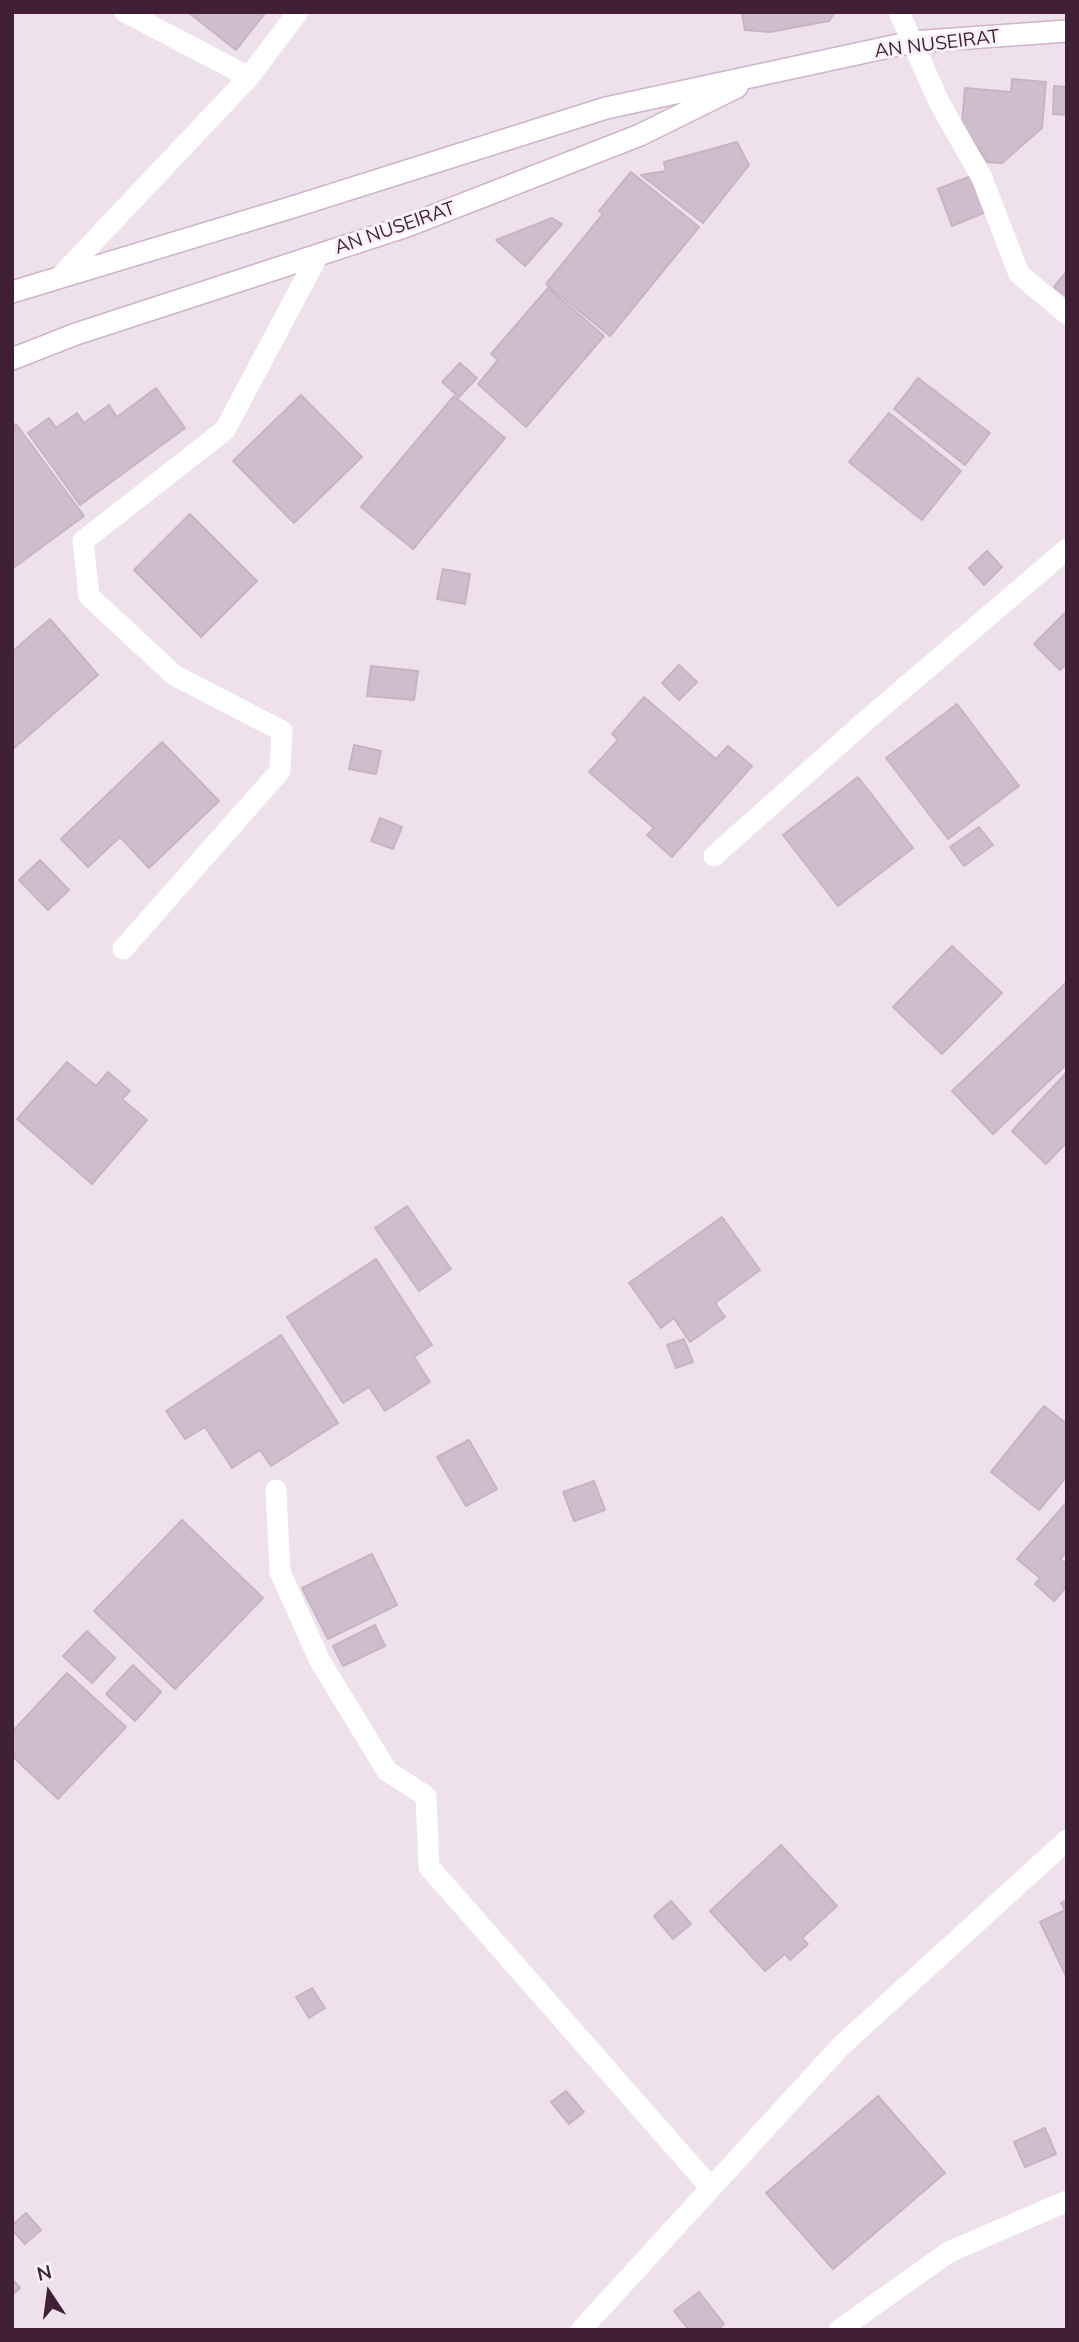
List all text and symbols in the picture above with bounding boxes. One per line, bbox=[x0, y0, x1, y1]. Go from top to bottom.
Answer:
street label: AN NUSEIRAT bbox=[873, 25, 1001, 63]
street label: AN NUSEIRAT bbox=[332, 197, 458, 259]
north arrow bbox=[14, 2258, 84, 2328]
text: N bbox=[35, 2259, 54, 2286]

